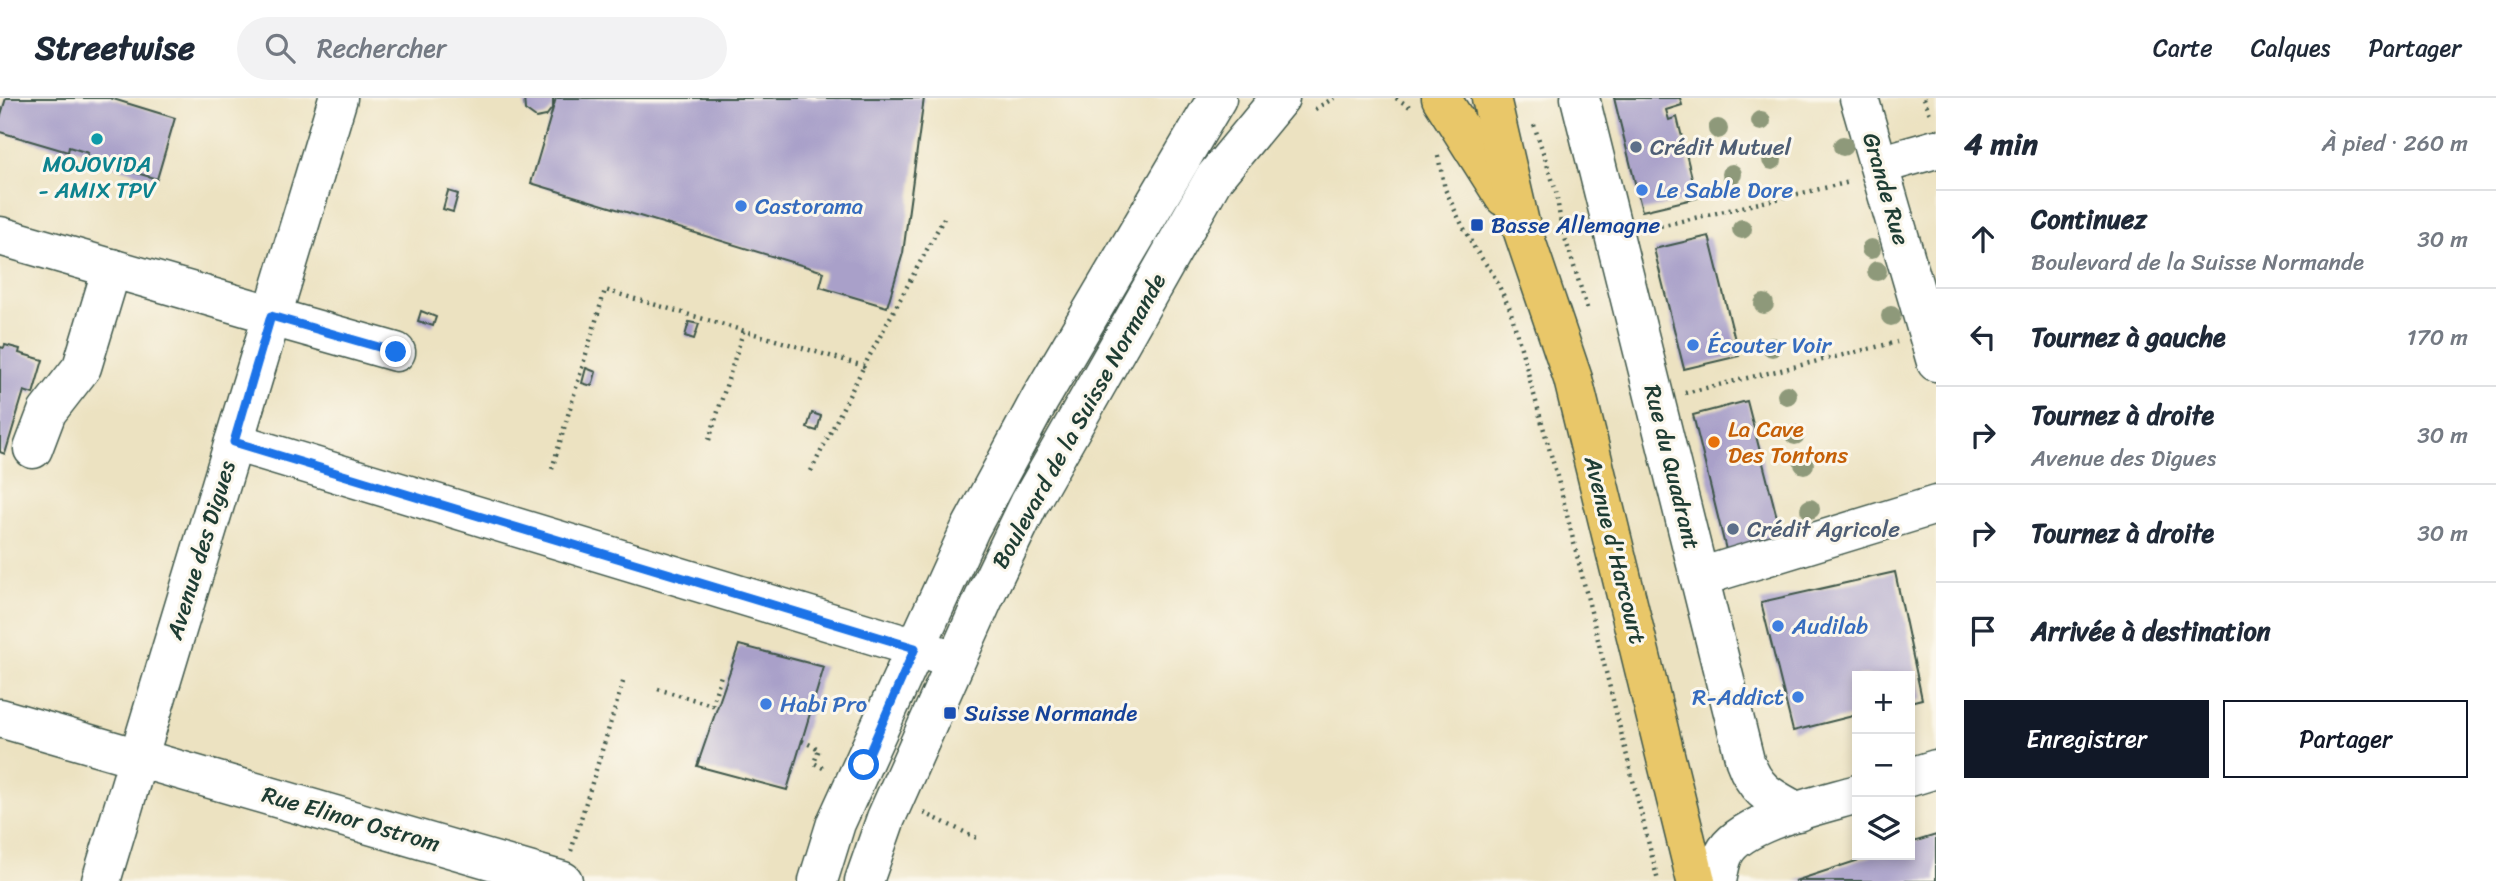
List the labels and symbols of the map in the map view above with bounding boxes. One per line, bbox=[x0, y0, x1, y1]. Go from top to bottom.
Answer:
place label: Crédit Mutuel bbox=[1650, 127, 1792, 168]
street label: Grande Rue bbox=[1850, 128, 1922, 250]
marker: MOJOVIDA - AMIX TPV bbox=[89, 131, 105, 147]
marker: Crédit Mutuel bbox=[1628, 139, 1644, 155]
place label: MOJOVIDA - AMIX TPV bbox=[38, 144, 157, 211]
place label: Le Sable Dore bbox=[1656, 170, 1794, 211]
marker: Le Sable Dore bbox=[1634, 182, 1650, 198]
place label: Castorama bbox=[755, 186, 863, 227]
marker: Castorama bbox=[733, 198, 749, 214]
place label: Basse Allemagne bbox=[1491, 205, 1661, 246]
marker: Basse Allemagne bbox=[1469, 217, 1485, 233]
street label: Boulevard de la Suisse Normande bbox=[980, 265, 1178, 577]
place label: Écouter Voir bbox=[1707, 325, 1833, 366]
route end bbox=[380, 336, 411, 367]
marker: Écouter Voir bbox=[1685, 337, 1701, 353]
street label: Rue du Quadrant bbox=[1632, 380, 1712, 554]
place label: La Cave Des Tontons bbox=[1728, 409, 1848, 476]
marker: La Cave Des Tontons bbox=[1706, 434, 1722, 450]
street label: Avenue d'Harcourt bbox=[1572, 451, 1658, 648]
street label: Avenue des Digues bbox=[154, 455, 248, 646]
place label: Crédit Agricole bbox=[1747, 509, 1900, 550]
marker: Crédit Agricole bbox=[1725, 521, 1741, 537]
place label: Audilab bbox=[1791, 606, 1868, 647]
marker: Audilab bbox=[1770, 618, 1786, 634]
place label: R-Addict bbox=[1692, 677, 1784, 718]
place label: Habi Pro bbox=[780, 684, 867, 725]
marker: R-Addict bbox=[1790, 689, 1806, 705]
place label: Suisse Normande bbox=[964, 693, 1137, 734]
marker: Habi Pro bbox=[758, 696, 774, 712]
marker: Suisse Normande bbox=[942, 705, 958, 721]
route start bbox=[848, 749, 879, 780]
street label: Rue Elinor Ostrom bbox=[257, 774, 445, 864]

